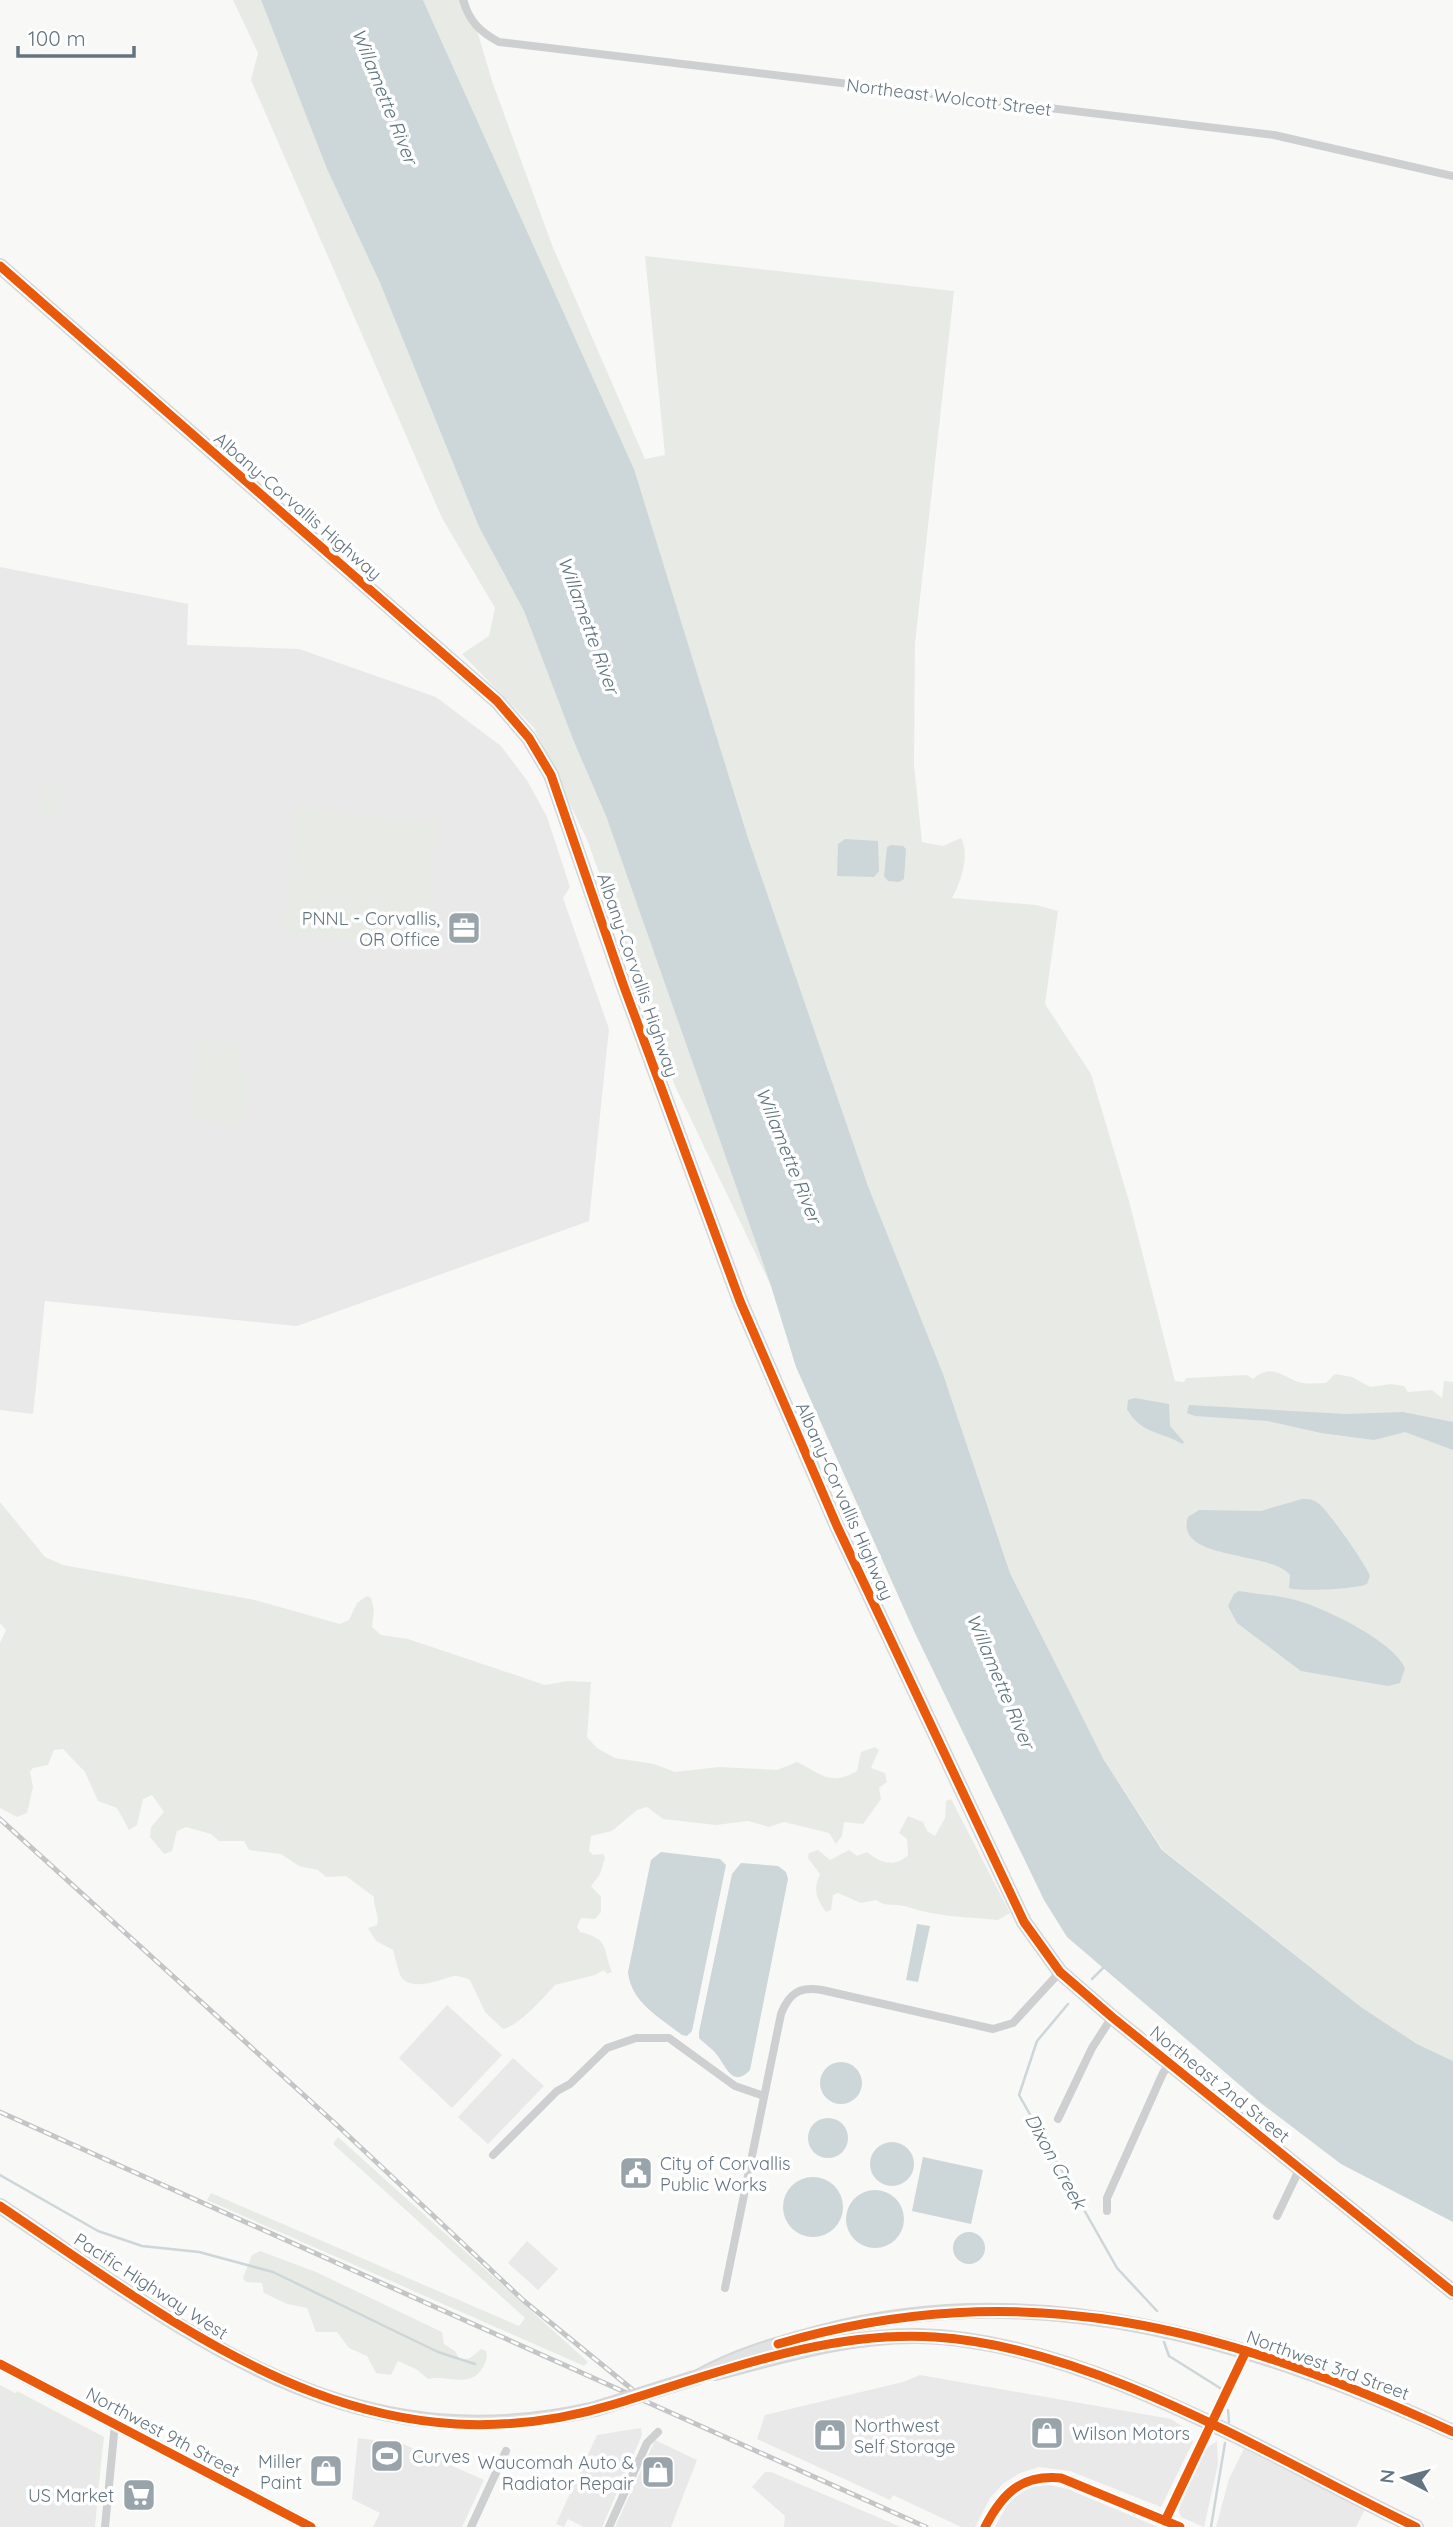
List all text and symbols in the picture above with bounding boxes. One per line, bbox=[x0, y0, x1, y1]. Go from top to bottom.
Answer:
scale bar bbox=[18, 14, 133, 58]
text: 100 m bbox=[28, 25, 86, 51]
water label: Willamette River bbox=[347, 25, 424, 170]
street label: Northeast Wolcott Street bbox=[845, 73, 1053, 121]
street label: Albany-Corvallis Highway bbox=[210, 427, 386, 585]
water label: Willamette River bbox=[553, 553, 626, 699]
street label: Albany-Corvallis Highway bbox=[592, 870, 684, 1080]
place label: PNNL - Corvallis, OR Office bbox=[302, 907, 440, 951]
office icon: PNNL - Corvallis, OR Office bbox=[445, 909, 483, 947]
water label: Willamette River bbox=[751, 1084, 828, 1229]
street label: Albany-Corvallis Highway bbox=[791, 1398, 899, 1604]
water label: Willamette River bbox=[962, 1610, 1041, 1755]
street label: Northeast 2nd Street bbox=[1145, 2021, 1295, 2147]
water label: Dixon Creek bbox=[1020, 2109, 1093, 2214]
place label: City of Corvallis Public Works bbox=[660, 2152, 791, 2196]
public building icon: City of Corvallis Public Works bbox=[617, 2154, 655, 2192]
street label: Pacific Highway West bbox=[70, 2228, 232, 2344]
street label: Northwest 3rd Street bbox=[1244, 2325, 1412, 2405]
street label: Northwest 9th Street bbox=[82, 2382, 244, 2482]
place label: Northwest Self Storage bbox=[854, 2414, 955, 2458]
shop icon: Wilson Motors bbox=[1028, 2414, 1066, 2452]
shop icon: Northwest Self Storage bbox=[811, 2416, 849, 2454]
place label: Wilson Motors bbox=[1072, 2422, 1190, 2445]
sports icon: Curves bbox=[368, 2437, 406, 2475]
north arrow bbox=[1369, 2443, 1439, 2513]
place label: Curves bbox=[412, 2445, 470, 2468]
place label: Miller Paint bbox=[258, 2450, 302, 2494]
place label: Waucomah Auto & Radiator Repair bbox=[477, 2451, 634, 2495]
shop icon: Miller Paint bbox=[307, 2452, 345, 2490]
shop icon: Waucomah Auto & Radiator Repair bbox=[639, 2453, 677, 2491]
text: N bbox=[1374, 2468, 1400, 2484]
supermarket icon: US Market bbox=[120, 2476, 158, 2514]
place label: US Market bbox=[28, 2484, 114, 2507]

